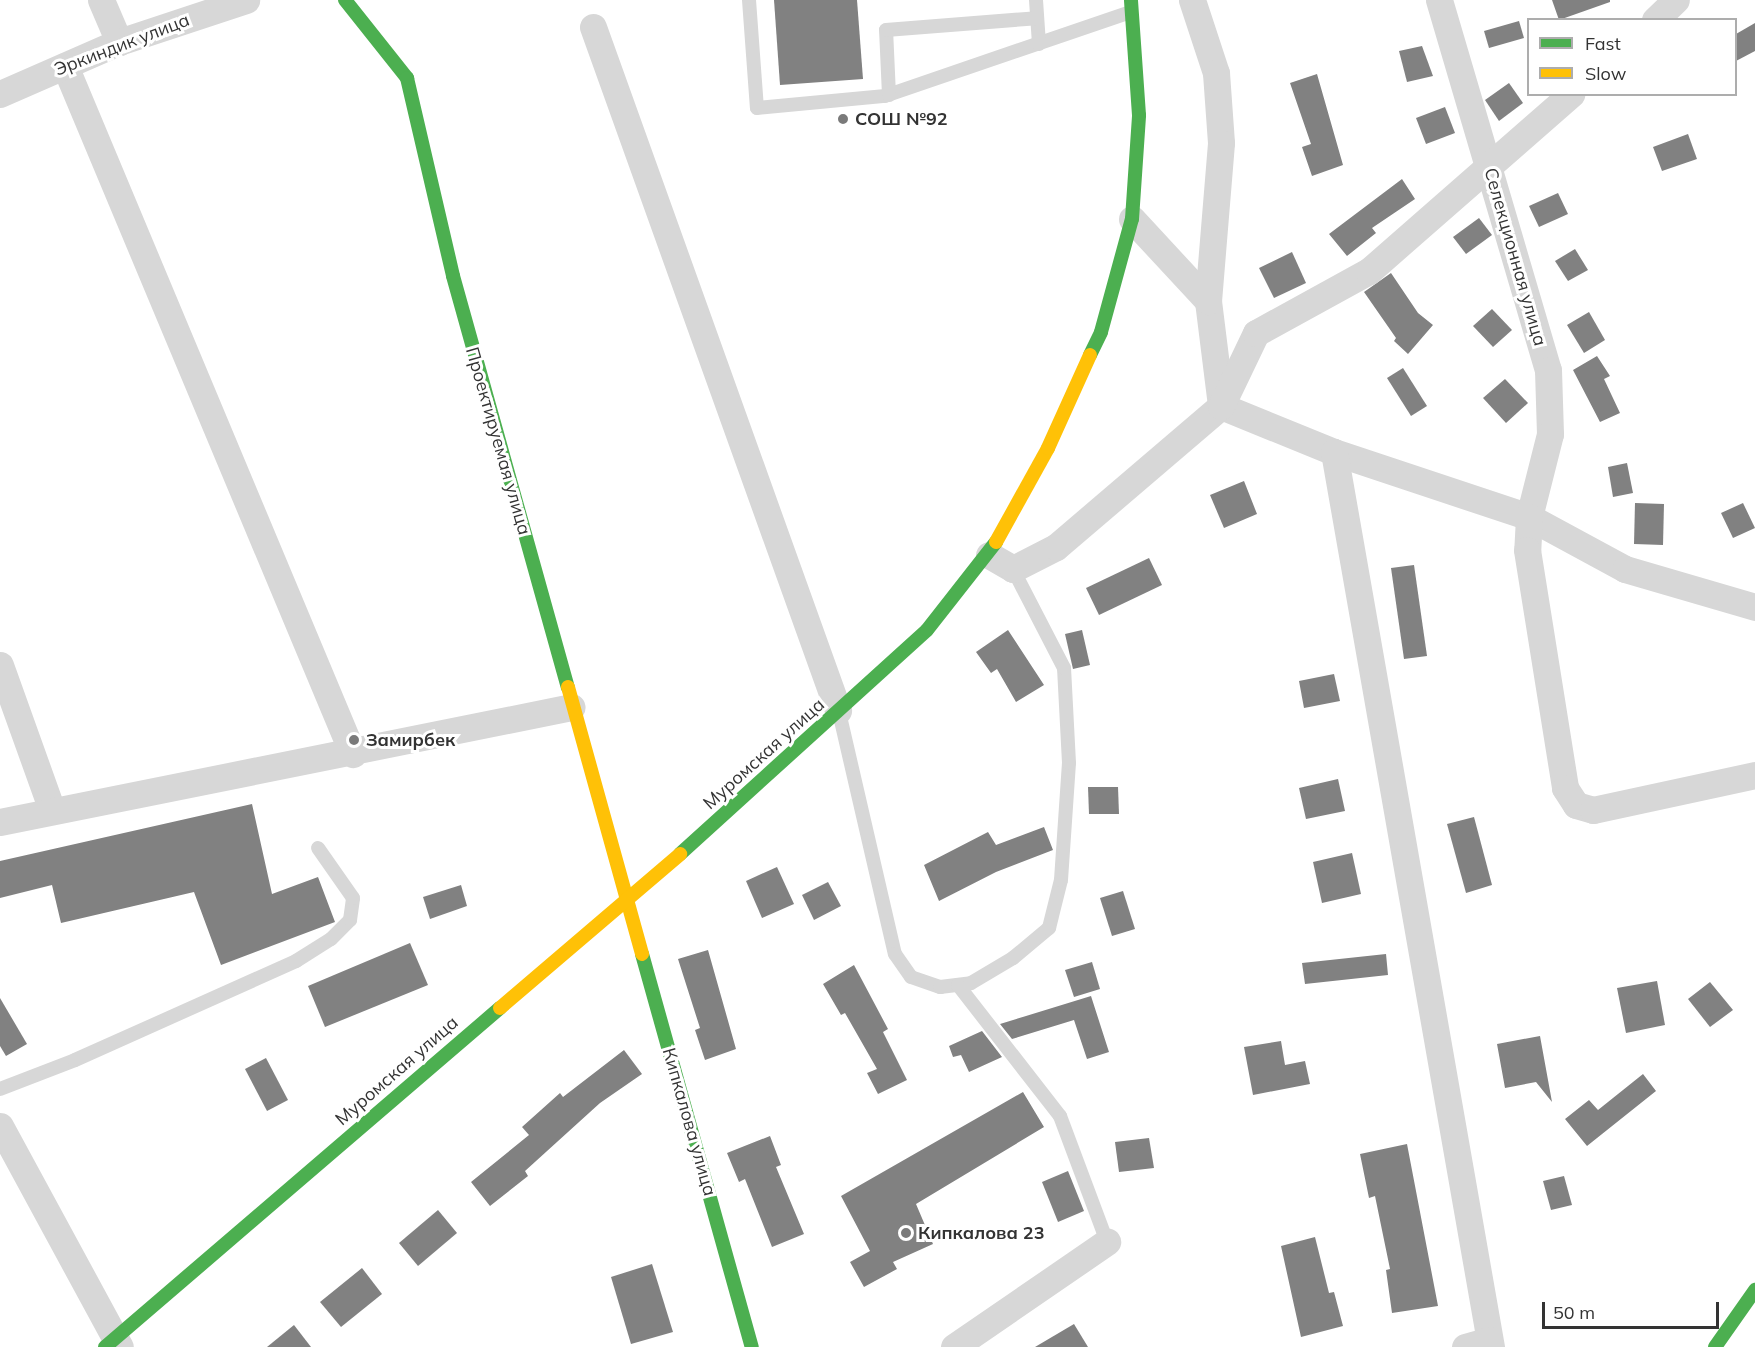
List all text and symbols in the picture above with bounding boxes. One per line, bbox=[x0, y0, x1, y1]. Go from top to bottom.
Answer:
street label: Эркиндик улица bbox=[51, 9, 193, 81]
legend bbox=[1527, 18, 1737, 96]
text: Fast bbox=[1585, 32, 1621, 55]
text: Slow bbox=[1585, 62, 1626, 85]
place label: СОШ №92 bbox=[855, 108, 948, 130]
marker: СОШ №92 bbox=[836, 112, 850, 126]
street label: Селекционная улица bbox=[1479, 166, 1551, 348]
street label: Проектируемая улица bbox=[461, 345, 535, 537]
street label: Муромская улица bbox=[699, 694, 829, 814]
place label: Замирбек bbox=[366, 729, 455, 751]
marker: Замирбек bbox=[347, 733, 361, 747]
street label: Муромская улица bbox=[331, 1012, 463, 1130]
street label: Кипкалова улица bbox=[658, 1045, 720, 1199]
place label: Кипкалова 23 bbox=[918, 1222, 1044, 1244]
marker: Кипкалова 23 bbox=[899, 1226, 913, 1240]
scale bar bbox=[1545, 1290, 1722, 1328]
text: 50 m bbox=[1553, 1301, 1595, 1324]

